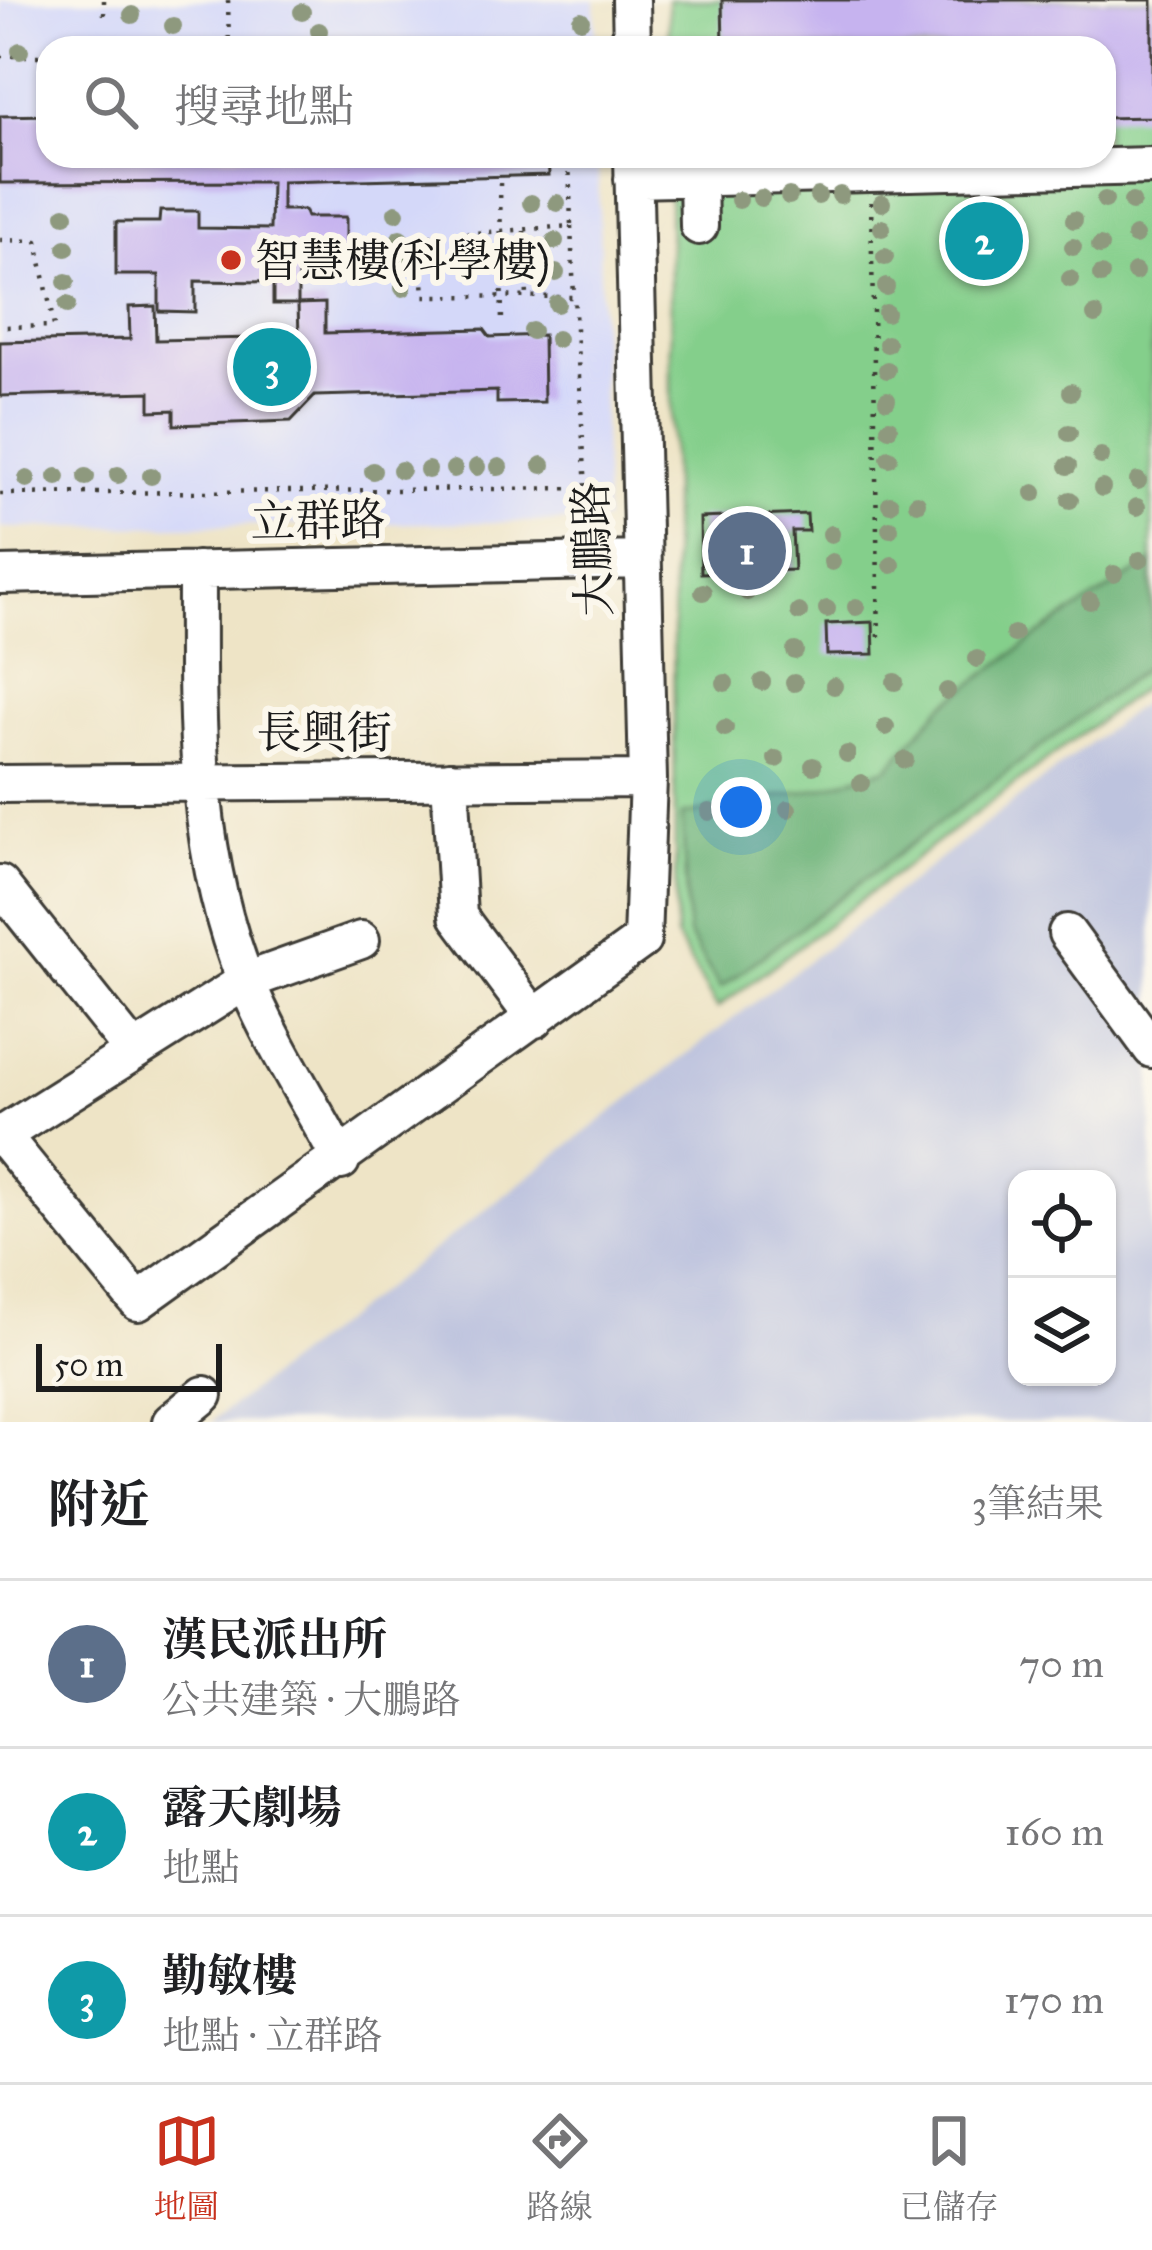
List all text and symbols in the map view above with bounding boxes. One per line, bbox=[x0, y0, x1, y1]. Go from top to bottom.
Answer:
search box bbox=[36, 36, 1116, 168]
icon: search bbox=[78, 69, 144, 135]
text: 搜尋地點 bbox=[174, 79, 354, 134]
pin: 2 bbox=[945, 196, 1023, 286]
place label: 智慧樓(科學樓) bbox=[255, 233, 550, 288]
marker: 智慧樓(科學樓) bbox=[218, 247, 244, 273]
pin: 3 bbox=[233, 322, 311, 412]
street label: 大鵬路 bbox=[563, 481, 622, 617]
street label: 立群路 bbox=[250, 492, 386, 549]
pin: 1 bbox=[708, 506, 786, 596]
street label: 長興街 bbox=[256, 705, 392, 760]
your location bbox=[711, 777, 771, 837]
map controls bbox=[1008, 1170, 1116, 1386]
button: locate bbox=[1008, 1170, 1116, 1278]
button: layers bbox=[1008, 1278, 1116, 1386]
scale bar bbox=[36, 1338, 222, 1391]
text: 50 m bbox=[54, 1345, 123, 1385]
text: 附近 bbox=[48, 1474, 150, 1536]
text: 3筆結果 bbox=[971, 1480, 1104, 1528]
text: 漢民派出所 bbox=[162, 1612, 387, 1667]
text: 1 bbox=[79, 1640, 95, 1688]
text: 70 m bbox=[1019, 1640, 1104, 1688]
text: 公共建築 · 大鵬路 bbox=[162, 1676, 460, 1724]
text: 露天劇場 bbox=[162, 1780, 342, 1835]
text: 2 bbox=[77, 1808, 97, 1856]
text: 160 m bbox=[1005, 1808, 1104, 1856]
text: 地點 bbox=[162, 1844, 240, 1892]
text: 勤敏樓 bbox=[162, 1948, 297, 2003]
text: 3 bbox=[79, 1976, 95, 2024]
text: 170 m bbox=[1004, 1976, 1104, 2024]
text: 地點 · 立群路 bbox=[162, 2012, 382, 2060]
tab: 地圖 bbox=[154, 2108, 220, 2227]
tab: 路線 bbox=[527, 2108, 593, 2227]
tab: 已儲存 bbox=[900, 2108, 999, 2227]

